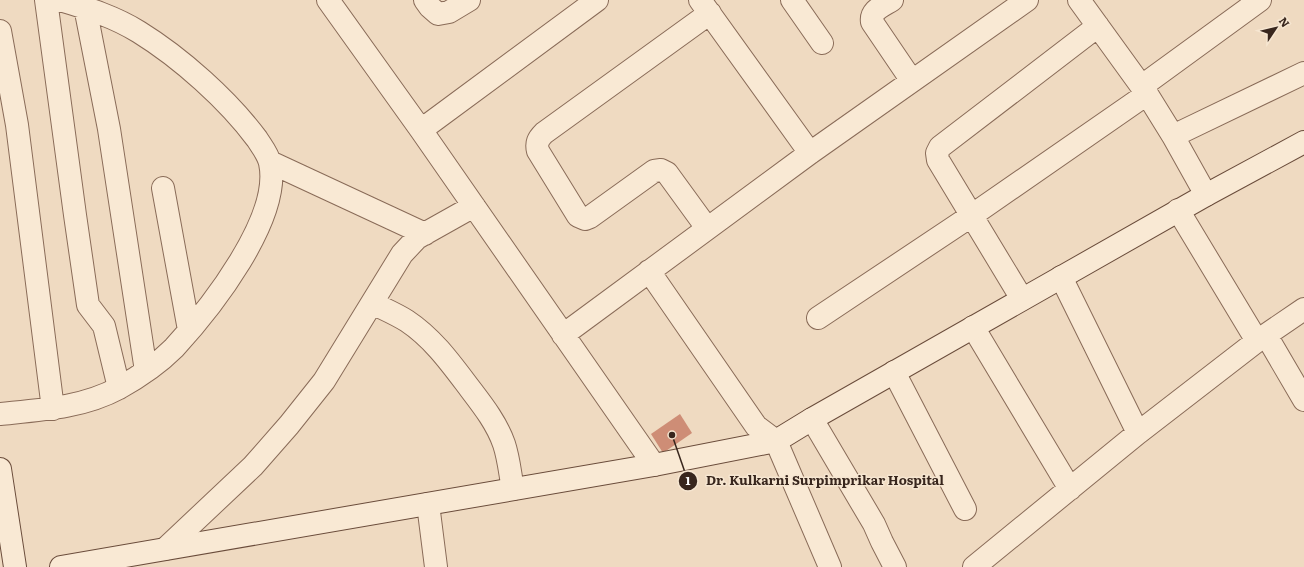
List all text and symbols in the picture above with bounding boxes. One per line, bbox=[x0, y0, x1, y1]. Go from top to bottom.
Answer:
north arrow bbox=[1256, 8, 1296, 48]
text: N bbox=[1276, 13, 1294, 30]
callout: Dr. Kulkarni Surpimprikar Hospital bbox=[678, 468, 952, 493]
text: Dr. Kulkarni Surpimprikar Hospital bbox=[706, 470, 944, 489]
text: 1 bbox=[686, 471, 691, 489]

